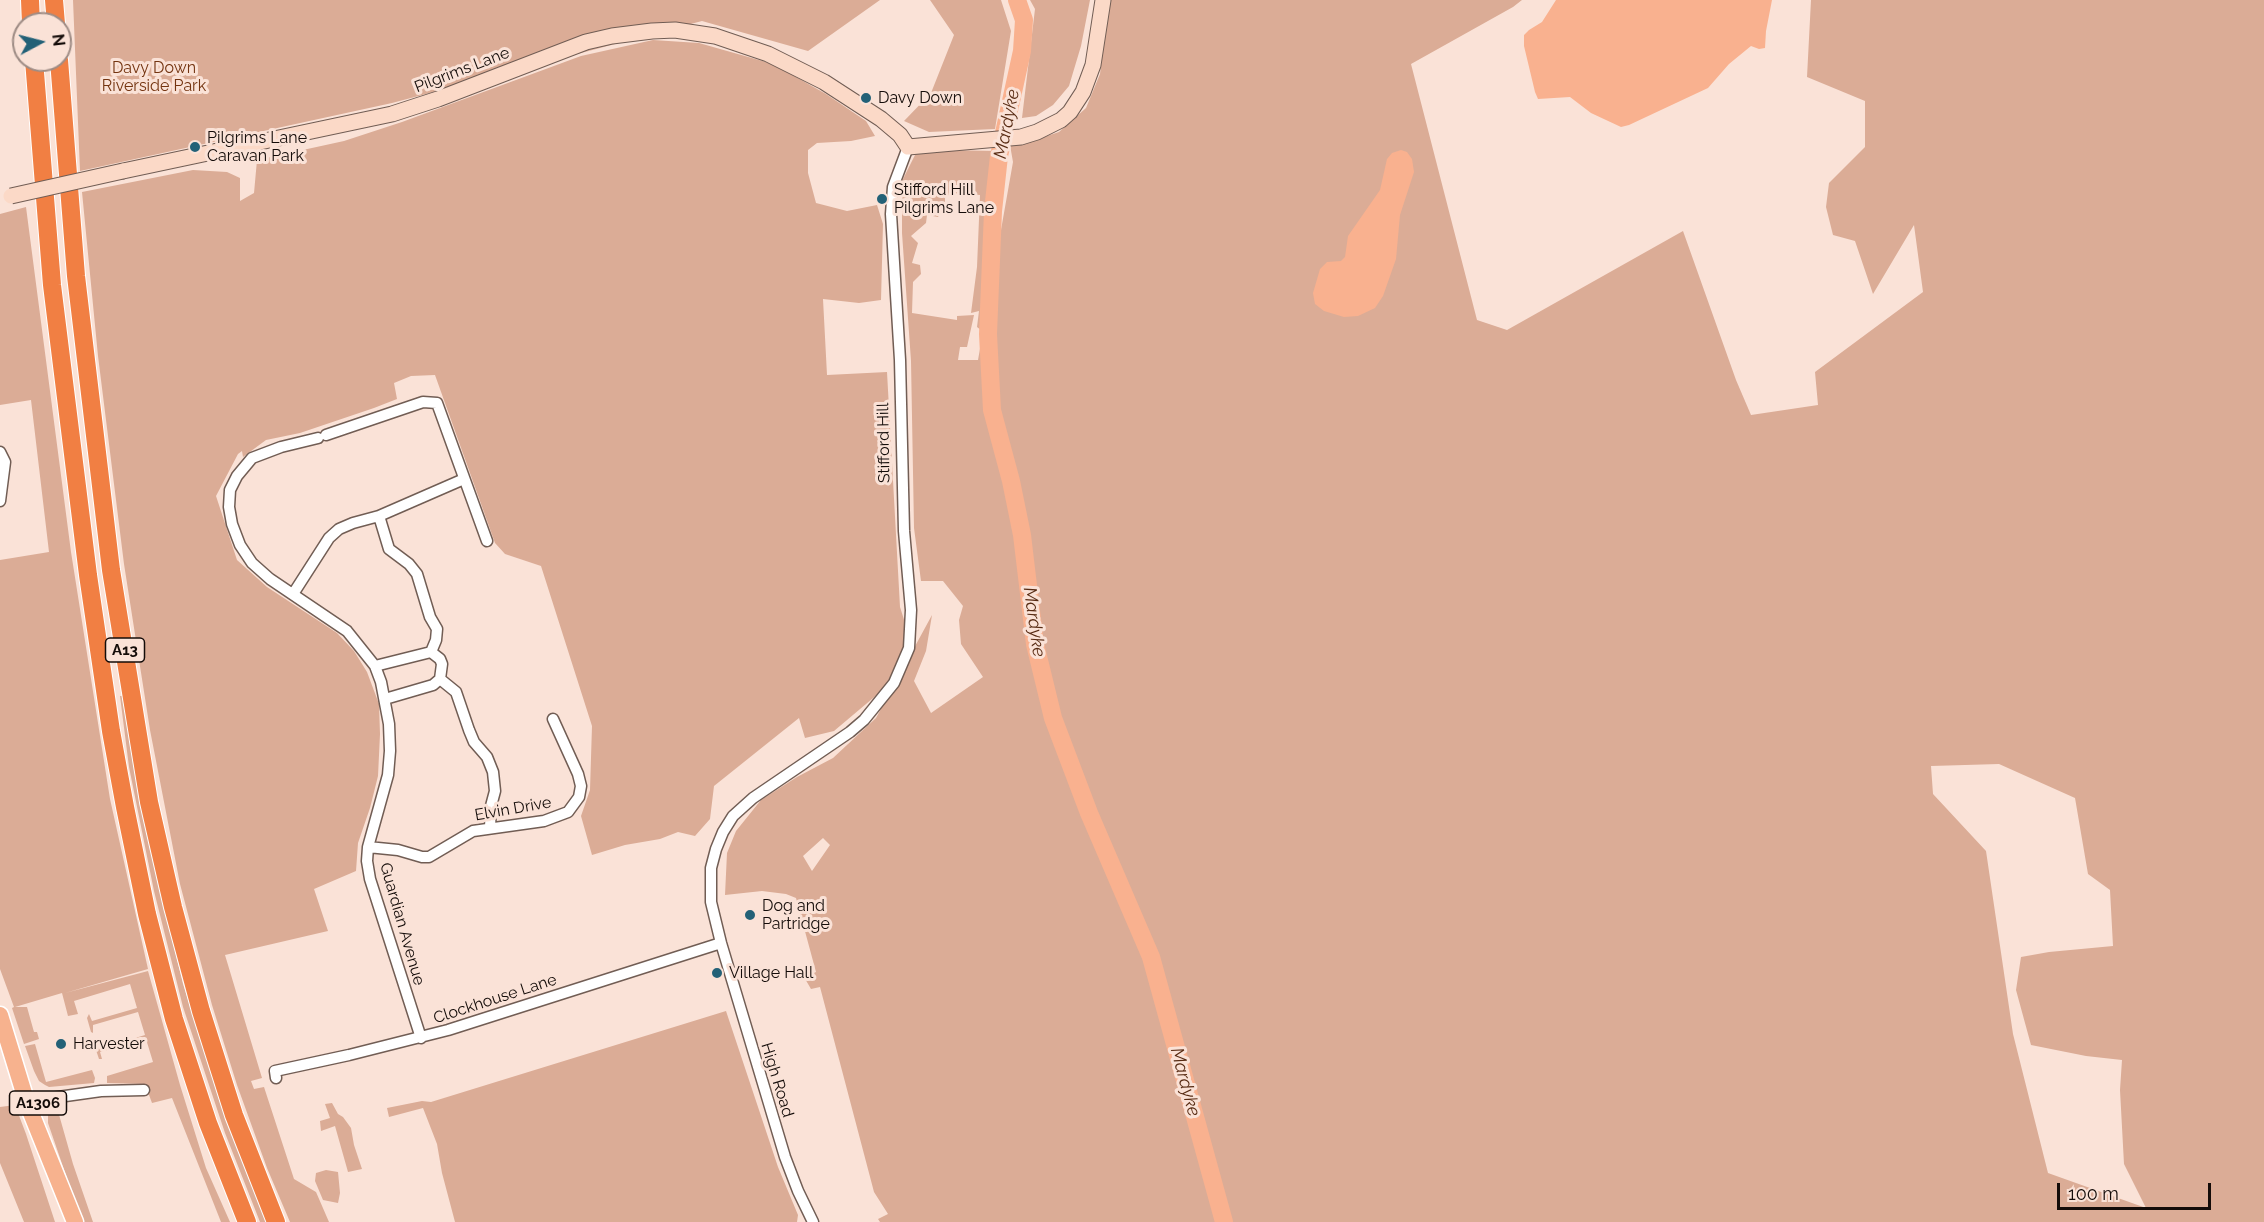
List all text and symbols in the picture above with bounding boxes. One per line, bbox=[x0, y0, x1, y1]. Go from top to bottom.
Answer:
north arrow bbox=[12, 12, 72, 72]
text: N bbox=[48, 33, 69, 47]
street label: Pilgrims Lane bbox=[412, 43, 512, 97]
park label: Davy Down Riverside Park bbox=[102, 58, 206, 96]
water label: Mardyke bbox=[990, 87, 1024, 161]
place label: Davy Down bbox=[878, 88, 962, 108]
marker: Davy Down bbox=[859, 91, 873, 105]
place label: Pilgrims Lane Caravan Park bbox=[207, 128, 307, 166]
marker: Pilgrims Lane Caravan Park bbox=[188, 140, 202, 154]
place label: Stifford Hill Pilgrims Lane bbox=[894, 180, 994, 218]
marker: Stifford Hill Pilgrims Lane bbox=[875, 192, 889, 206]
street label: Stifford Hill bbox=[874, 403, 894, 483]
water label: Mardyke bbox=[1018, 586, 1050, 658]
road number: A13 bbox=[106, 638, 144, 662]
street label: Elvin Drive bbox=[473, 793, 553, 825]
street label: Guardian Avenue bbox=[375, 860, 429, 988]
place label: Dog and Partridge bbox=[762, 896, 830, 934]
marker: Dog and Partridge bbox=[743, 908, 757, 922]
place label: Village Hall bbox=[729, 963, 813, 983]
marker: Village Hall bbox=[710, 966, 724, 980]
street label: Clockhouse Lane bbox=[431, 970, 559, 1028]
place label: Harvester bbox=[73, 1034, 145, 1054]
marker: Harvester bbox=[54, 1037, 68, 1051]
street label: High Road bbox=[757, 1040, 797, 1120]
water label: Mardyke bbox=[1165, 1045, 1205, 1119]
road number: A1306 bbox=[9, 1091, 66, 1115]
scale bar bbox=[2060, 1171, 2214, 1209]
text: 100 m bbox=[2068, 1183, 2119, 1204]

